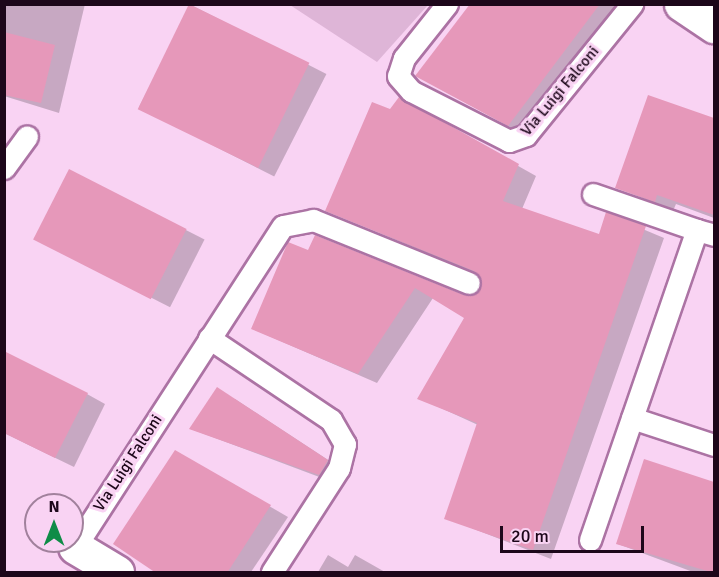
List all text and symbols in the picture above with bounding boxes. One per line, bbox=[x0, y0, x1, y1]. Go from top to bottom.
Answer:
street label: Via Luigi Falconi bbox=[517, 42, 603, 140]
street label: Via Luigi Falconi bbox=[90, 411, 166, 515]
north arrow bbox=[24, 493, 84, 553]
text: N bbox=[48, 497, 60, 517]
scale bar bbox=[503, 514, 647, 552]
text: 20 m bbox=[511, 525, 549, 547]

